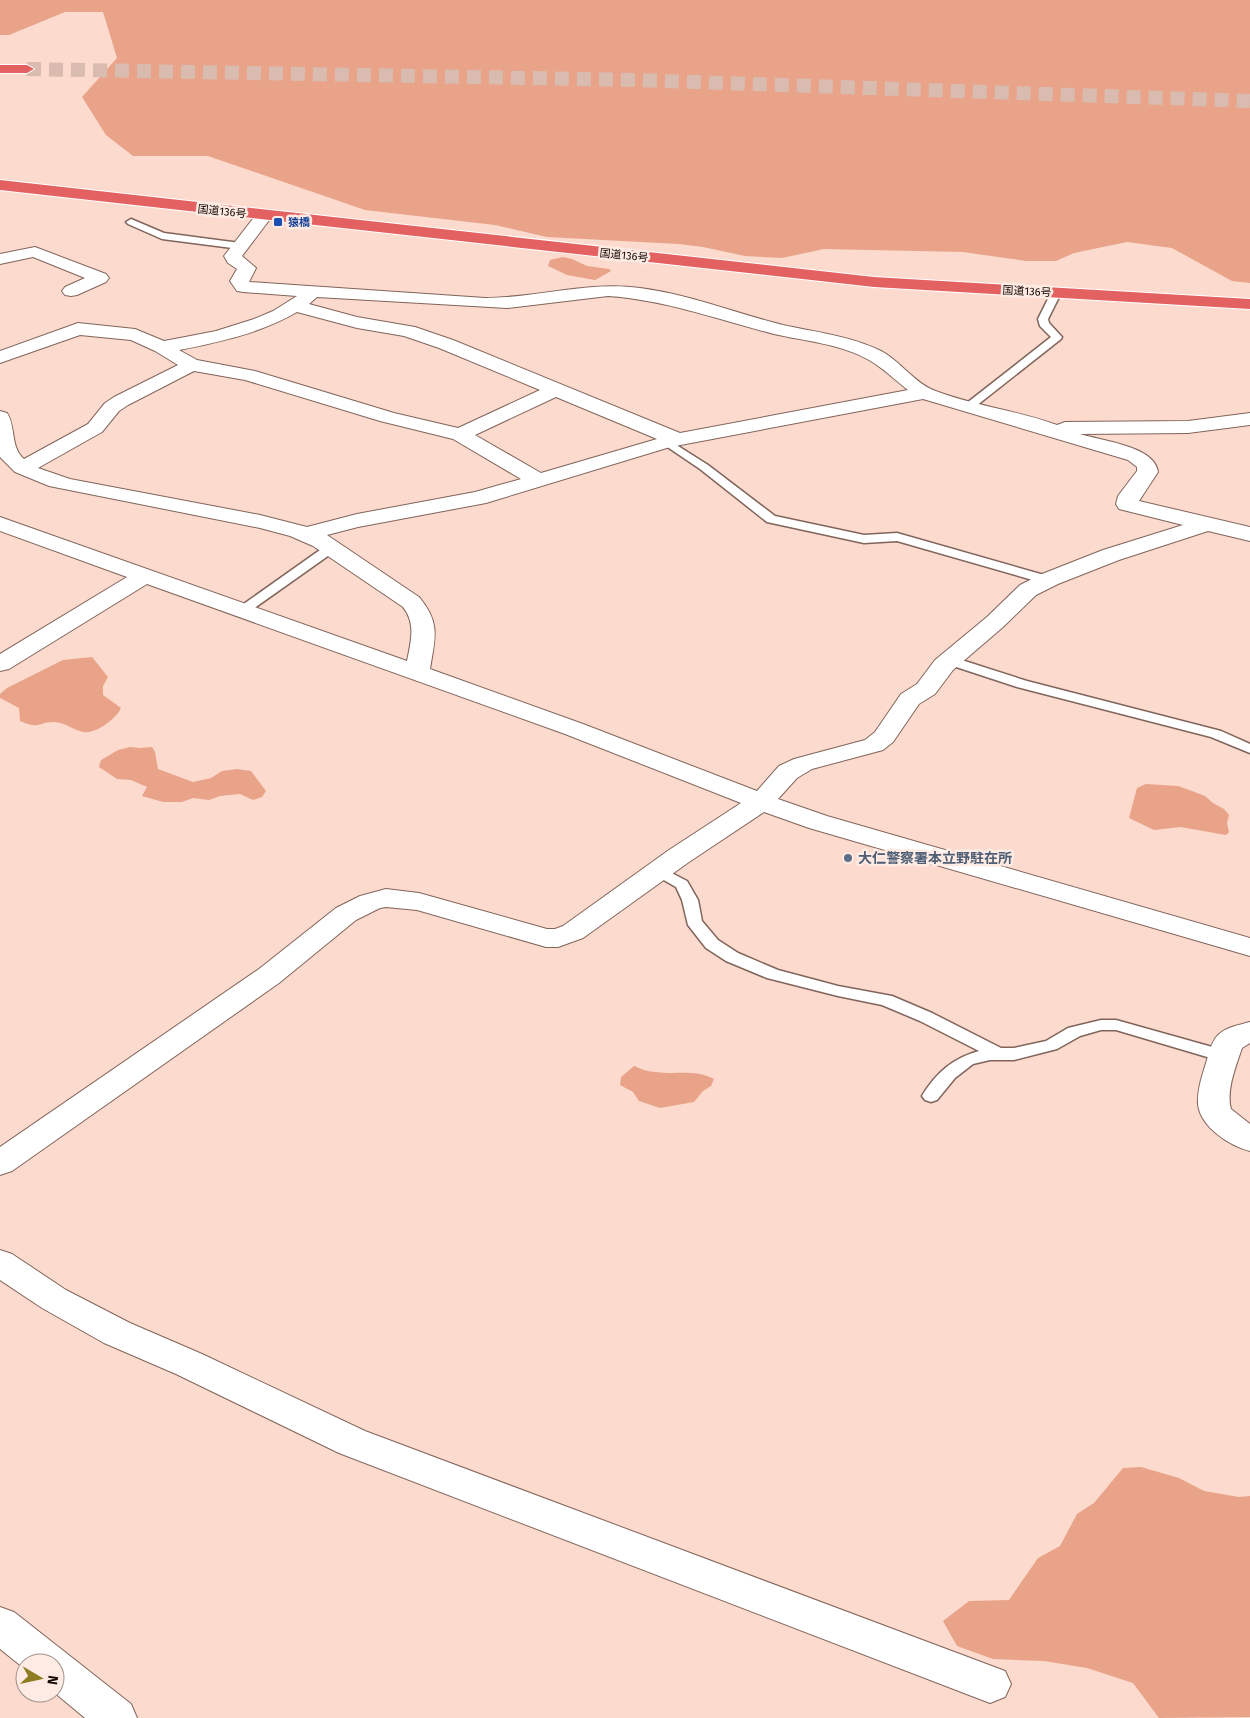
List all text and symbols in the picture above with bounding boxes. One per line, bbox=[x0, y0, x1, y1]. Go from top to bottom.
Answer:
street label: 国道136号 bbox=[197, 202, 247, 221]
marker: 猿橋 bbox=[272, 216, 284, 228]
place label: 猿橋 bbox=[288, 216, 310, 229]
street label: 国道136号 bbox=[599, 246, 649, 265]
street label: 国道136号 bbox=[1002, 284, 1052, 299]
place label: 大仁警察署本立野駐在所 bbox=[858, 850, 1012, 867]
marker: 大仁警察署本立野駐在所 bbox=[842, 852, 854, 864]
north arrow bbox=[15, 1653, 65, 1703]
text: N bbox=[43, 1674, 61, 1686]

